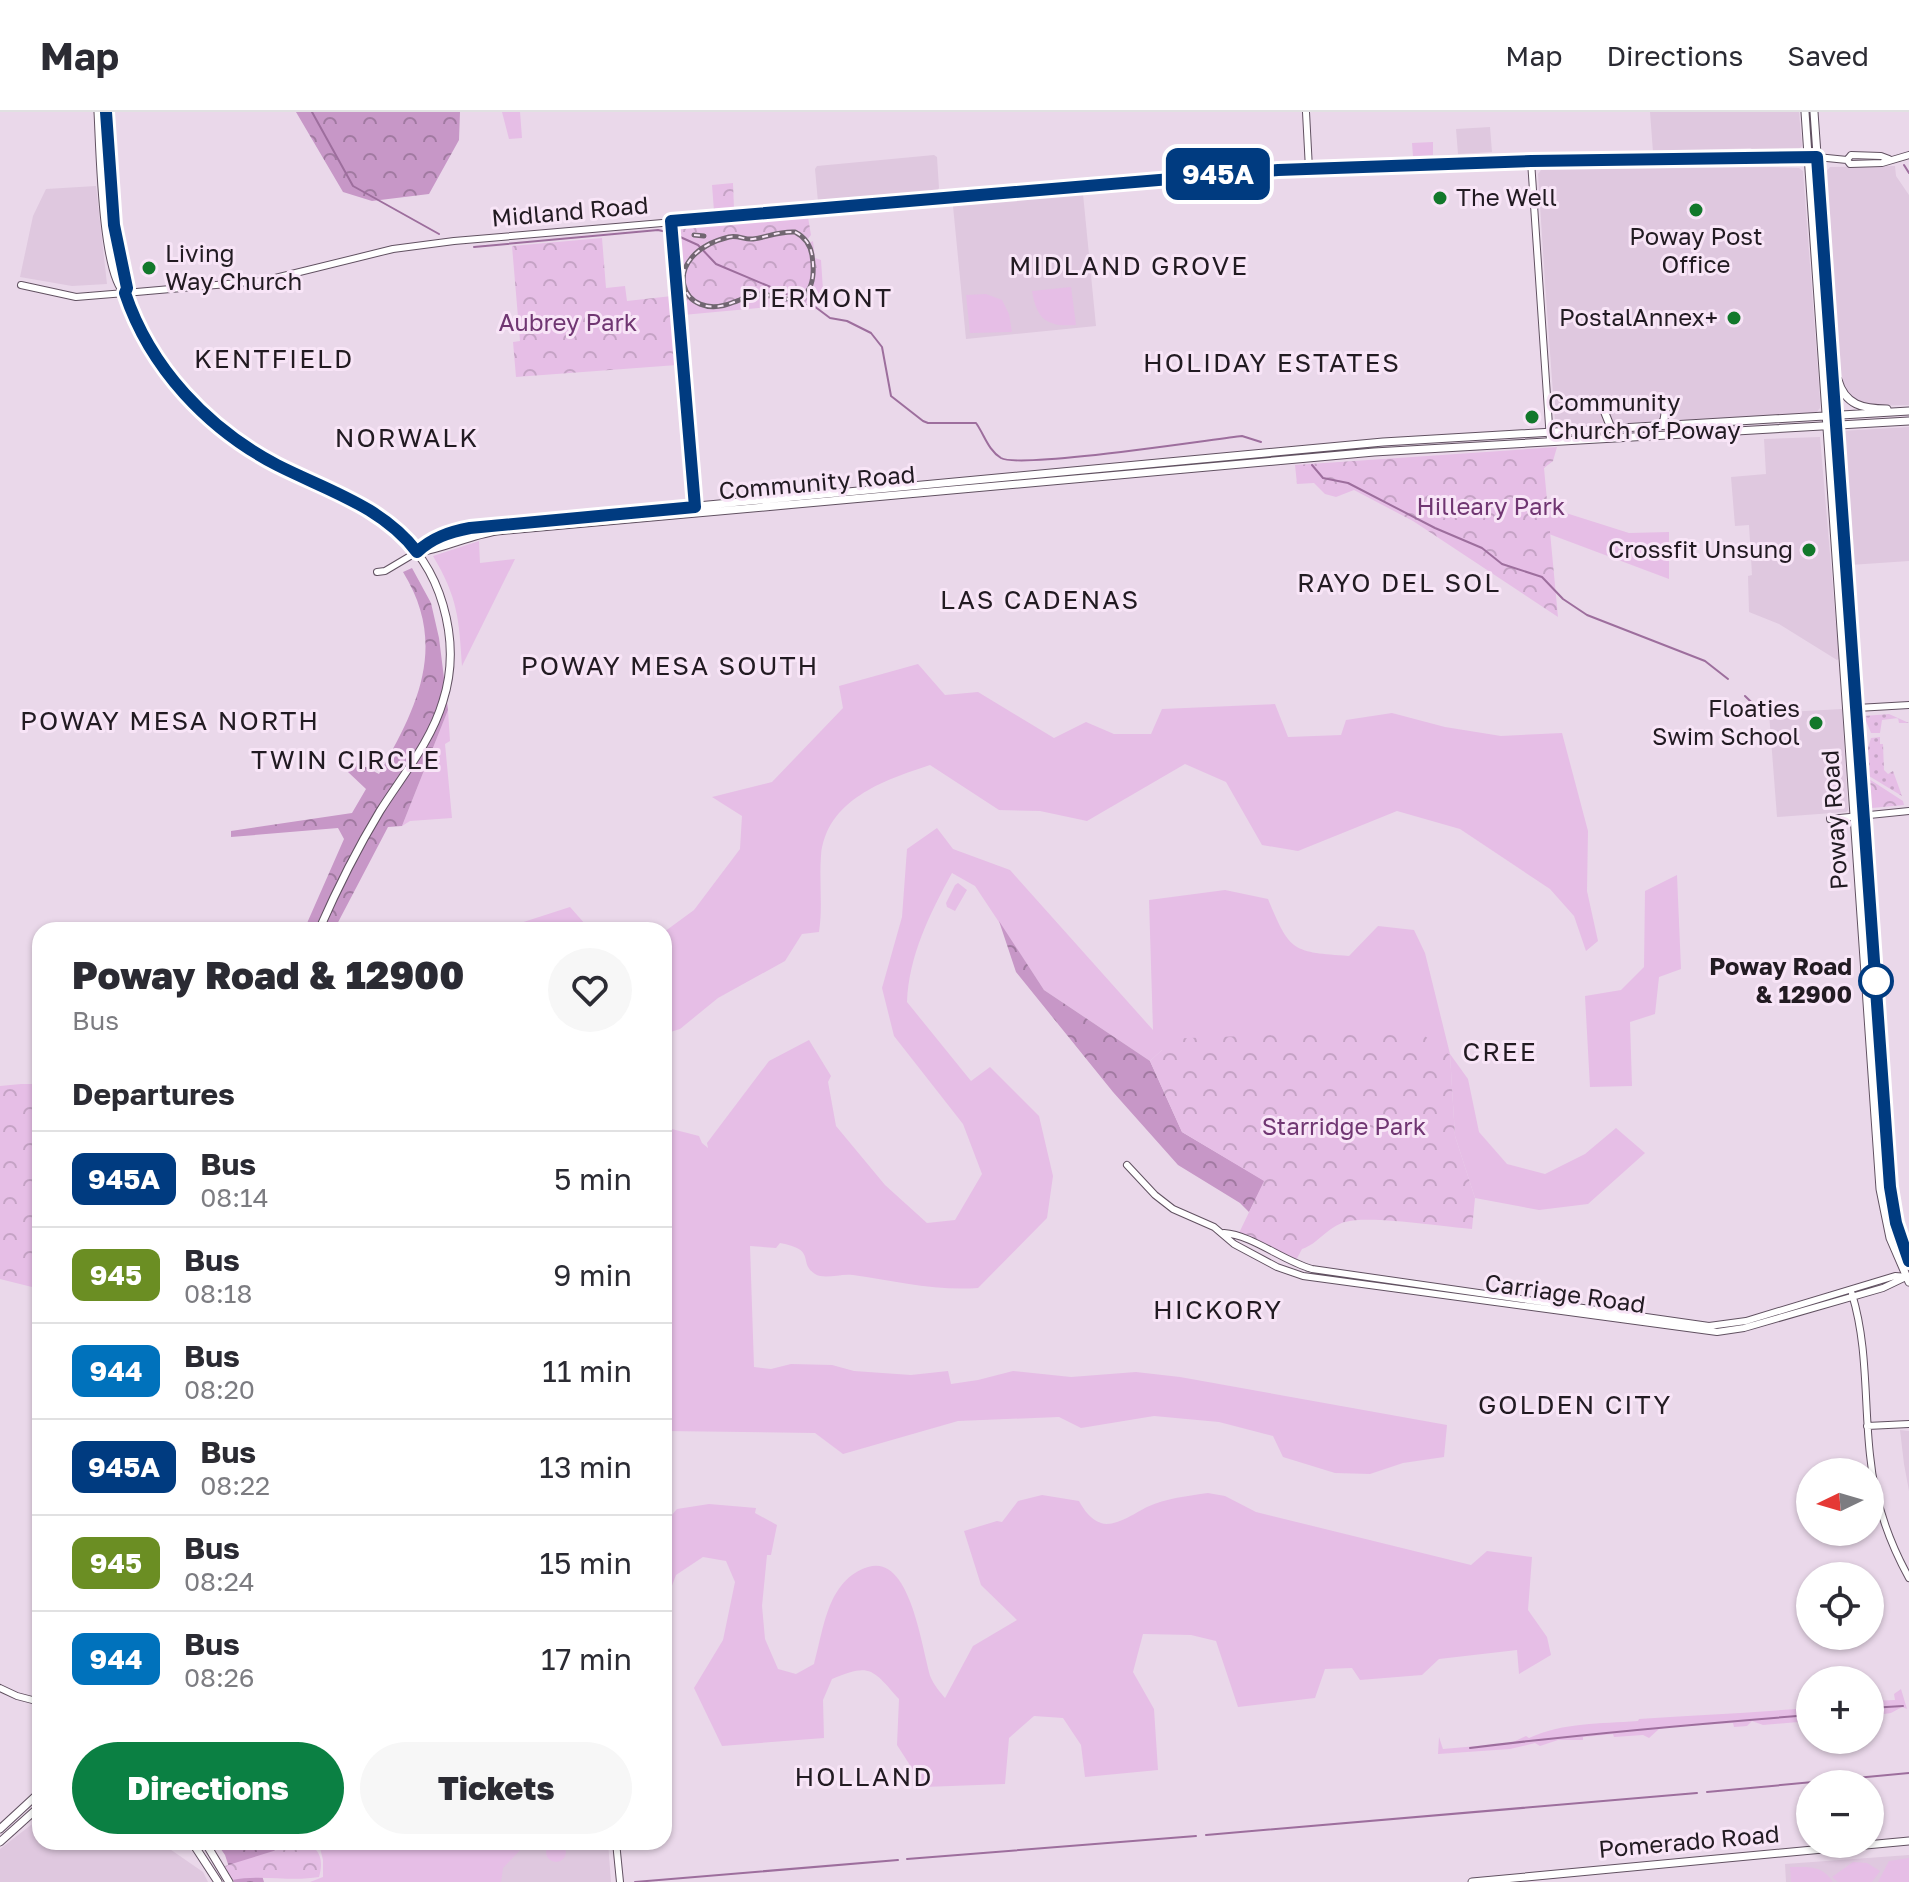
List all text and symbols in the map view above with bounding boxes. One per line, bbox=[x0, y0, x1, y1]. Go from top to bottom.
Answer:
text: Map bbox=[40, 33, 119, 78]
text: Map bbox=[1505, 39, 1562, 72]
text: Directions bbox=[1606, 39, 1743, 72]
text: Saved bbox=[1787, 39, 1869, 72]
line badge: 945A bbox=[1162, 148, 1274, 200]
text: 945A bbox=[1182, 157, 1254, 190]
place label: The Well bbox=[1456, 182, 1557, 211]
street label: Midland Road bbox=[490, 189, 650, 232]
marker: The Well bbox=[1431, 189, 1449, 207]
marker: Poway Post Office bbox=[1687, 201, 1705, 219]
place label: Poway Post Office bbox=[1629, 221, 1763, 278]
place label: Living Way Church bbox=[165, 238, 302, 295]
district label: MIDLAND GROVE bbox=[1009, 250, 1249, 281]
marker: Living Way Church bbox=[140, 259, 158, 277]
district label: PIERMONT bbox=[741, 282, 893, 313]
place label: PostalAnnex+ bbox=[1559, 302, 1718, 331]
park label: Aubrey Park bbox=[499, 307, 637, 336]
marker: PostalAnnex+ bbox=[1725, 309, 1743, 327]
district label: KENTFIELD bbox=[194, 343, 354, 374]
district label: HOLIDAY ESTATES bbox=[1143, 347, 1401, 378]
place label: Community Church of Poway bbox=[1548, 387, 1741, 444]
marker: Community Church of Poway bbox=[1523, 408, 1541, 426]
district label: NORWALK bbox=[335, 422, 479, 453]
street label: Community Road bbox=[717, 458, 916, 505]
park label: Hilleary Park bbox=[1417, 491, 1565, 520]
place label: Crossfit Unsung bbox=[1608, 534, 1793, 563]
marker: Crossfit Unsung bbox=[1800, 541, 1818, 559]
district label: RAYO DEL SOL bbox=[1297, 567, 1501, 598]
district label: LAS CADENAS bbox=[940, 584, 1140, 615]
district label: POWAY MESA SOUTH bbox=[521, 650, 819, 681]
place label: Floaties Swim School bbox=[1652, 693, 1800, 750]
district label: POWAY MESA NORTH bbox=[20, 705, 320, 736]
marker: Floaties Swim School bbox=[1807, 714, 1825, 732]
district label: TWIN CIRCLE bbox=[251, 744, 441, 775]
street label: Poway Road bbox=[1814, 749, 1853, 891]
button: heart bbox=[548, 948, 632, 1032]
place label: Poway Road & 12900 bbox=[1709, 951, 1852, 1008]
text: Poway Road & 12900 bbox=[72, 952, 464, 997]
marker: Poway Road & 12900 bbox=[1859, 964, 1893, 998]
text: Bus bbox=[72, 1005, 119, 1036]
district label: CREE bbox=[1462, 1036, 1538, 1067]
text: Departures bbox=[72, 1076, 235, 1112]
park label: Starridge Park bbox=[1262, 1111, 1426, 1140]
text: Bus bbox=[200, 1146, 256, 1182]
text: 5 min bbox=[554, 1161, 632, 1197]
text: 945A bbox=[88, 1162, 160, 1195]
text: 08:14 bbox=[200, 1182, 269, 1213]
text: Bus bbox=[184, 1242, 240, 1278]
text: 9 min bbox=[553, 1257, 632, 1293]
text: 945 bbox=[90, 1258, 142, 1291]
street label: Carriage Road bbox=[1483, 1267, 1647, 1318]
text: 08:18 bbox=[184, 1278, 252, 1309]
district label: HICKORY bbox=[1153, 1294, 1283, 1325]
text: Bus bbox=[184, 1338, 240, 1374]
text: 11 min bbox=[542, 1353, 632, 1389]
text: 944 bbox=[90, 1354, 142, 1387]
text: 08:20 bbox=[184, 1374, 255, 1405]
district label: GOLDEN CITY bbox=[1478, 1389, 1672, 1420]
text: Bus bbox=[200, 1434, 256, 1470]
text: 13 min bbox=[539, 1449, 632, 1485]
text: 945A bbox=[88, 1450, 160, 1483]
north arrow bbox=[1796, 1458, 1884, 1546]
map controls bbox=[1796, 1458, 1884, 1858]
text: 08:22 bbox=[200, 1470, 270, 1501]
text: Bus bbox=[184, 1530, 240, 1566]
text: 15 min bbox=[540, 1545, 632, 1581]
text: 945 bbox=[90, 1546, 142, 1579]
button: locate bbox=[1796, 1562, 1884, 1650]
text: 08:24 bbox=[184, 1566, 255, 1597]
text: Bus bbox=[184, 1626, 240, 1662]
text: 17 min bbox=[541, 1641, 632, 1677]
text: 944 bbox=[90, 1642, 142, 1675]
text: 08:26 bbox=[184, 1662, 255, 1693]
button: + bbox=[1796, 1666, 1884, 1754]
button: Directions bbox=[72, 1742, 344, 1834]
button: Tickets bbox=[360, 1742, 632, 1834]
district label: HOLLAND bbox=[795, 1761, 933, 1792]
button: − bbox=[1796, 1770, 1884, 1858]
street label: Pomerado Road bbox=[1597, 1818, 1781, 1863]

